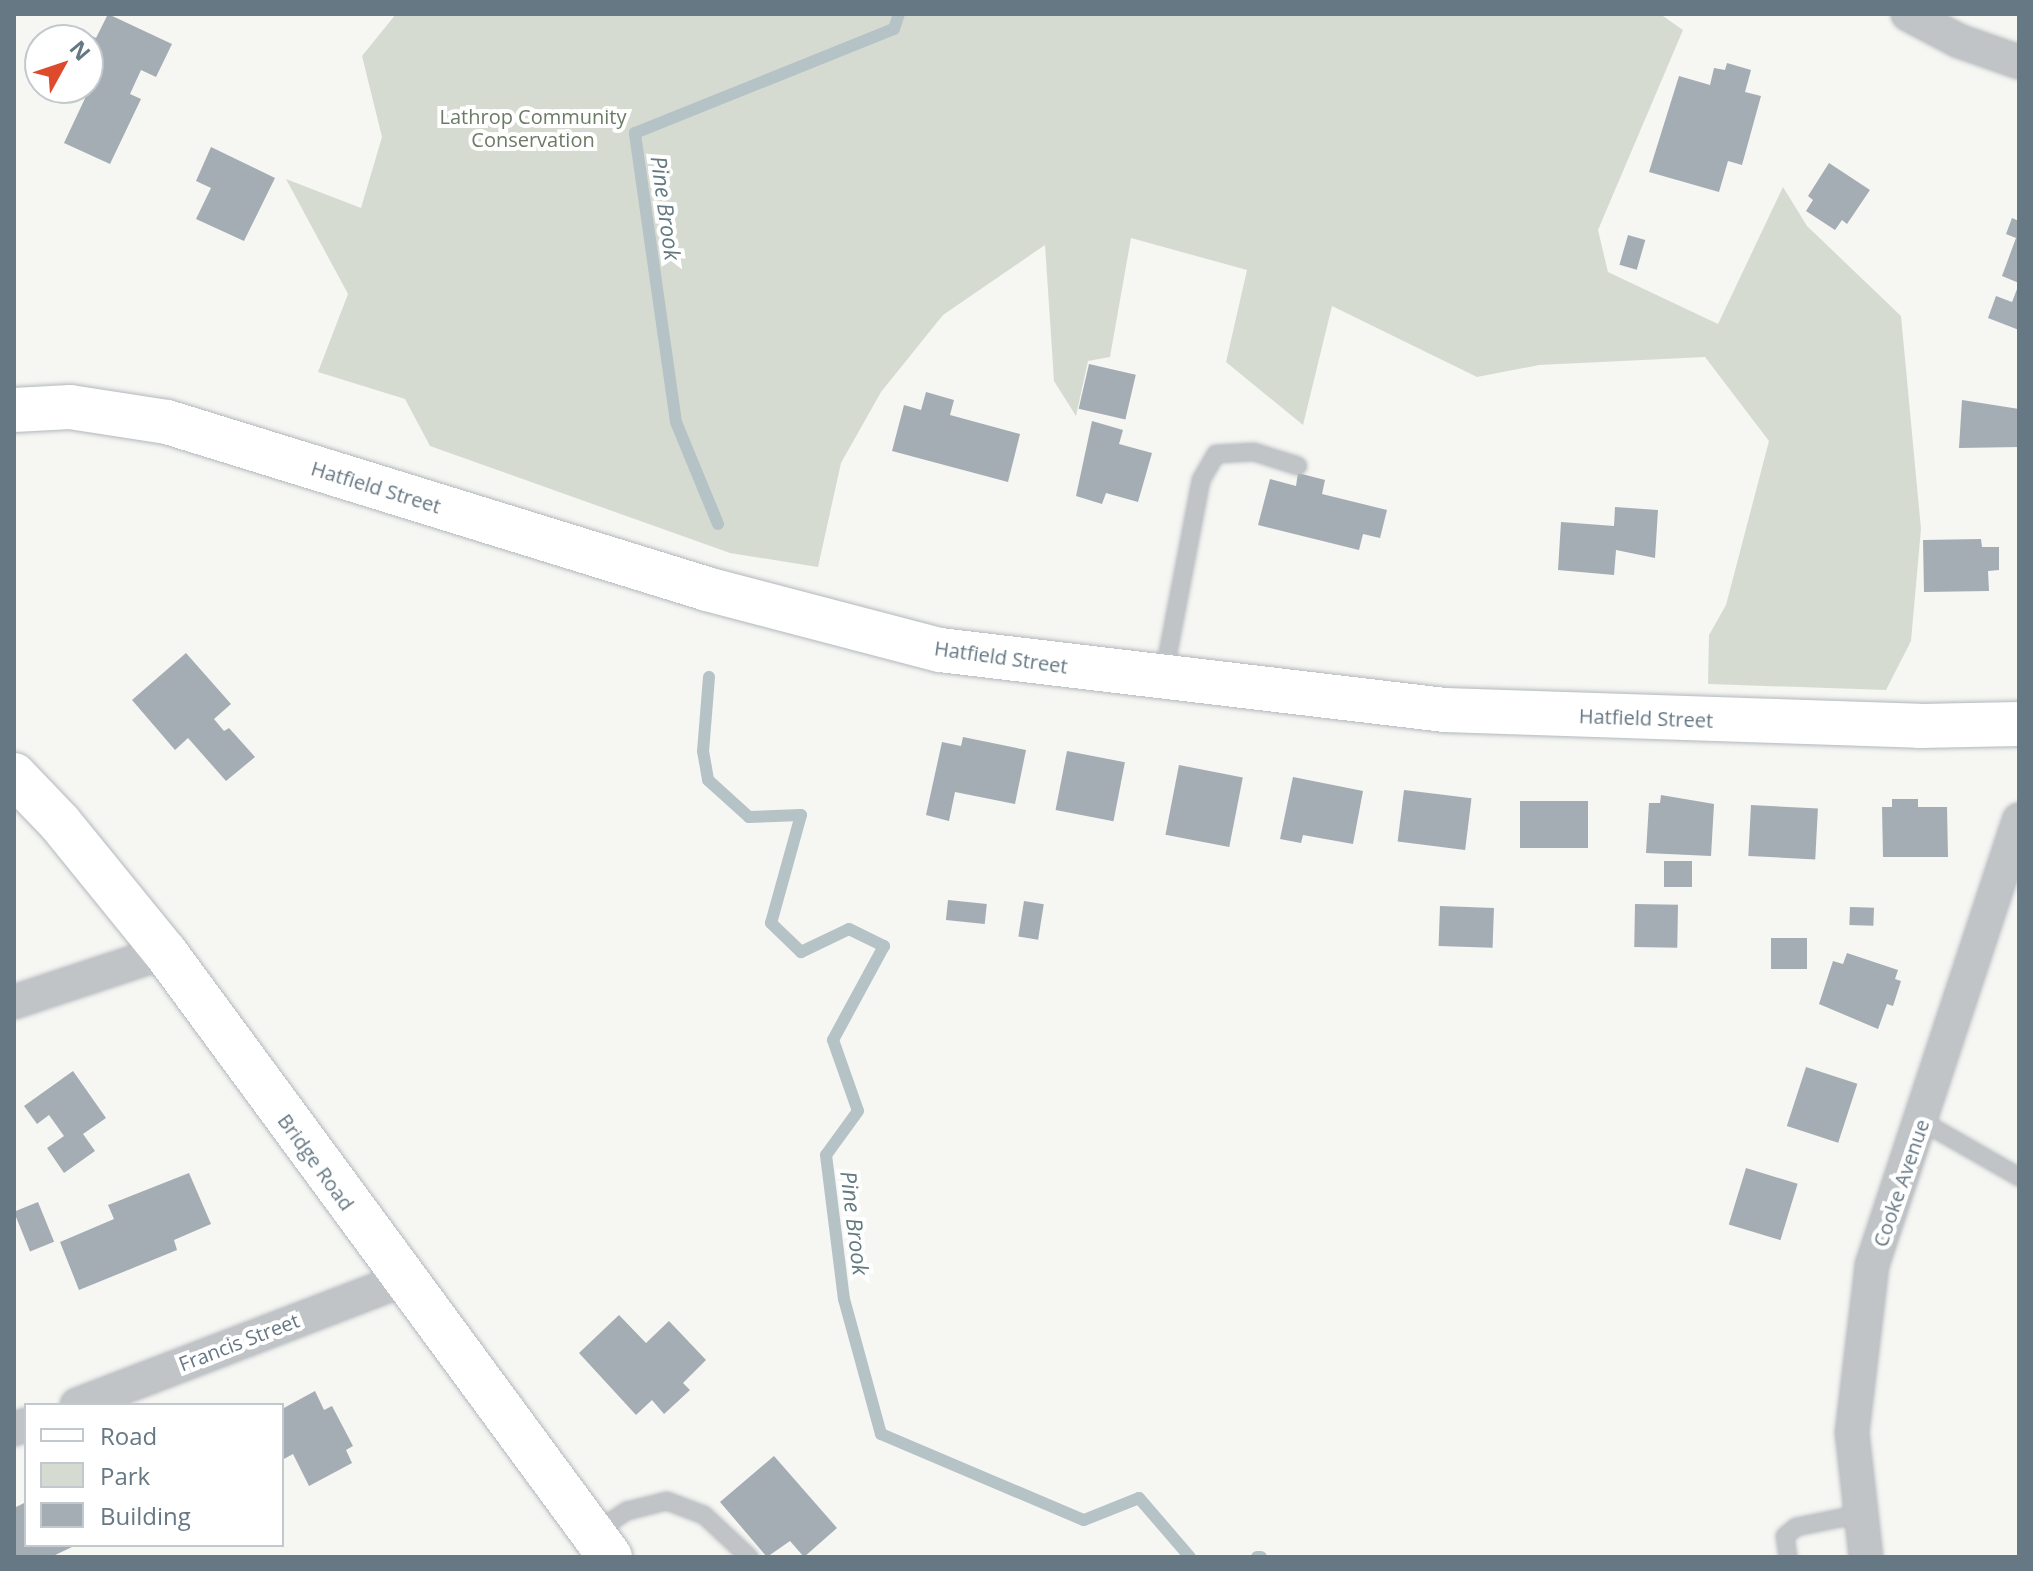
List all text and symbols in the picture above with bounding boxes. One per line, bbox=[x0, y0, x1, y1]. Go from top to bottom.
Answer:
north arrow bbox=[24, 24, 104, 104]
text: N bbox=[64, 33, 98, 66]
park label: Lathrop Community Conservation bbox=[440, 105, 626, 152]
water label: Pine Brook bbox=[646, 154, 686, 262]
street label: Hatfield Street bbox=[308, 456, 444, 518]
street label: Hatfield Street bbox=[933, 636, 1069, 678]
street label: Hatfield Street bbox=[1578, 704, 1714, 732]
street label: Bridge Road bbox=[273, 1109, 359, 1215]
street label: Cooke Avenue bbox=[1868, 1116, 1934, 1250]
water label: Pine Brook bbox=[836, 1169, 874, 1277]
street label: Francis Street bbox=[175, 1308, 303, 1376]
legend bbox=[24, 1403, 284, 1547]
text: Road bbox=[100, 1419, 157, 1452]
text: Park bbox=[100, 1459, 150, 1492]
text: Building bbox=[100, 1499, 191, 1532]

